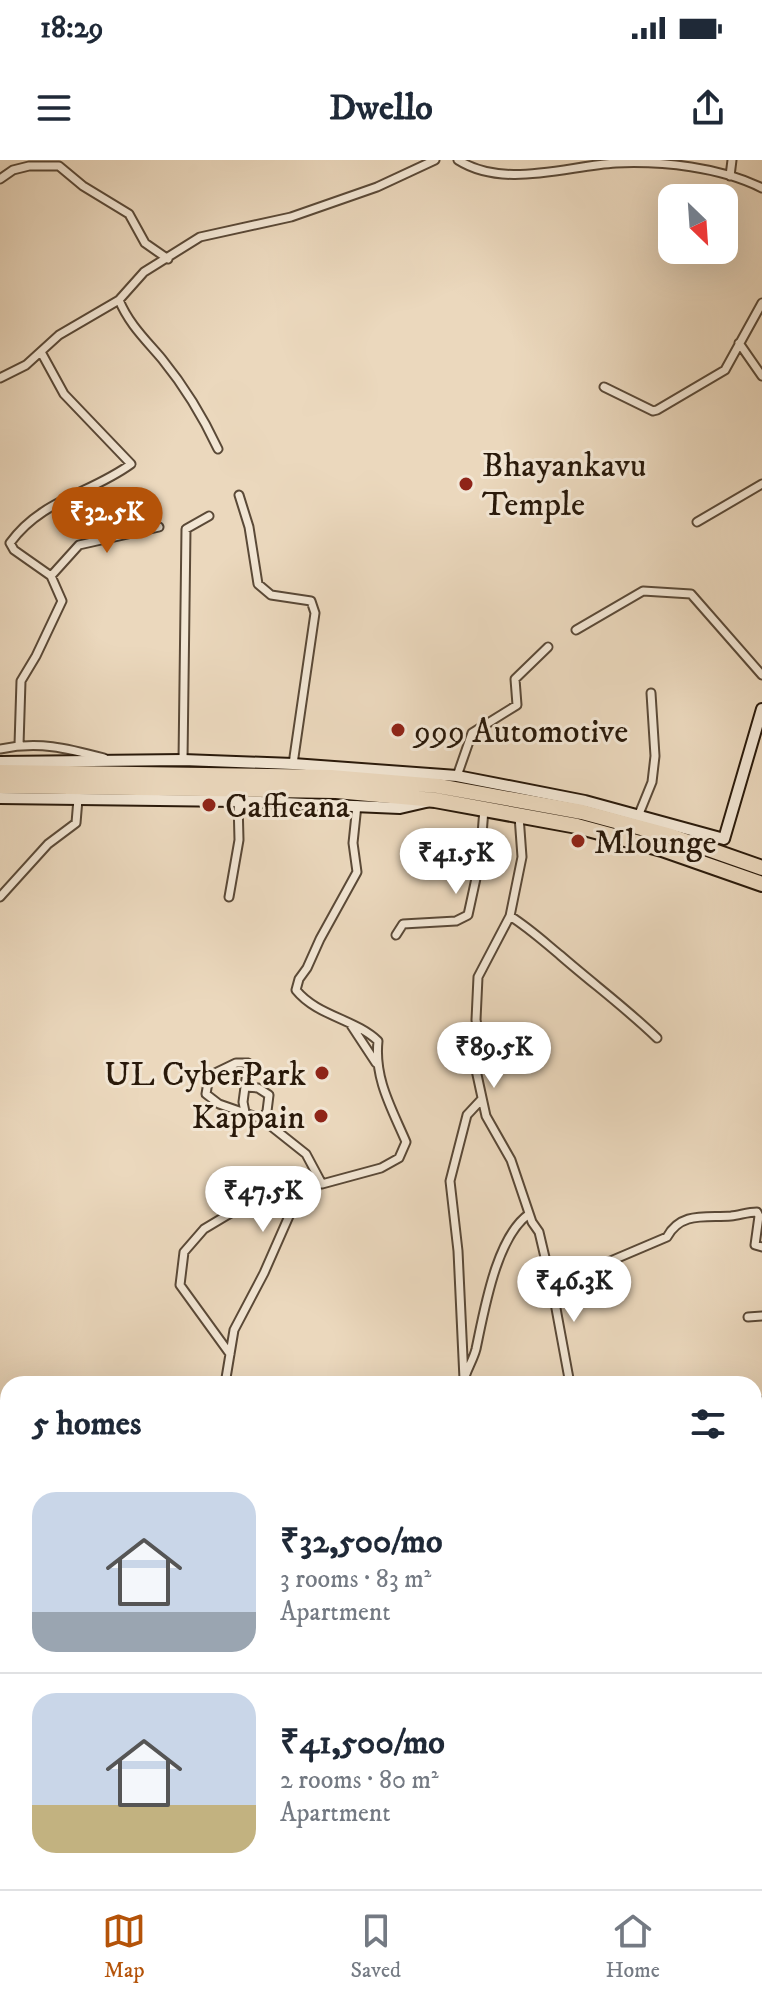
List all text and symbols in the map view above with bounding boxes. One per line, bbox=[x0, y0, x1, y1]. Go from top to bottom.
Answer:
text: 18:29 bbox=[40, 10, 104, 47]
icon: menu bbox=[32, 86, 76, 130]
text: Dwello bbox=[329, 86, 433, 131]
icon: share bbox=[686, 86, 730, 130]
north arrow bbox=[658, 184, 738, 264]
map controls bbox=[658, 184, 738, 264]
place label: Bhayankavu Temple bbox=[482, 445, 646, 526]
marker: Bhayankavu Temple bbox=[457, 475, 475, 493]
pin: ₹32.5K bbox=[42, 487, 172, 555]
text: ₹32.5K bbox=[70, 496, 144, 529]
place label: 999 Automotive bbox=[412, 711, 628, 753]
marker: 999 Automotive bbox=[389, 721, 407, 739]
place label: Cafficana bbox=[225, 786, 350, 828]
marker: Cafficana bbox=[200, 796, 218, 814]
place label: Mlounge bbox=[594, 822, 717, 864]
pin: ₹41.5K bbox=[391, 828, 521, 896]
marker: Mlounge bbox=[569, 832, 587, 850]
text: ₹41.5K bbox=[418, 837, 494, 870]
pin: ₹89.5K bbox=[429, 1022, 559, 1090]
text: ₹89.5K bbox=[455, 1031, 533, 1064]
place label: UL CyberPark bbox=[104, 1054, 306, 1096]
marker: UL CyberPark bbox=[313, 1064, 331, 1082]
place label: Kappain bbox=[192, 1097, 305, 1139]
marker: Kappain bbox=[312, 1107, 330, 1125]
pin: ₹47.5K bbox=[198, 1166, 328, 1234]
text: ₹47.5K bbox=[223, 1175, 303, 1208]
pin: ₹46.3K bbox=[509, 1256, 639, 1324]
text: ₹46.3K bbox=[535, 1265, 613, 1298]
icon: filters bbox=[686, 1402, 730, 1446]
text: 5 homes bbox=[32, 1403, 141, 1445]
text: ₹32,500/mo bbox=[280, 1521, 443, 1563]
icon: home bbox=[96, 1524, 192, 1620]
text: 3 rooms · 83 m² bbox=[280, 1563, 431, 1596]
text: Apartment bbox=[280, 1596, 391, 1629]
text: ₹41,500/mo bbox=[280, 1722, 445, 1764]
icon: home bbox=[96, 1725, 192, 1821]
text: 2 rooms · 80 m² bbox=[280, 1764, 439, 1797]
text: Apartment bbox=[280, 1797, 391, 1830]
tab: Map bbox=[102, 1909, 146, 1984]
tab: Saved bbox=[351, 1909, 401, 1984]
tab: Home bbox=[605, 1909, 660, 1984]

